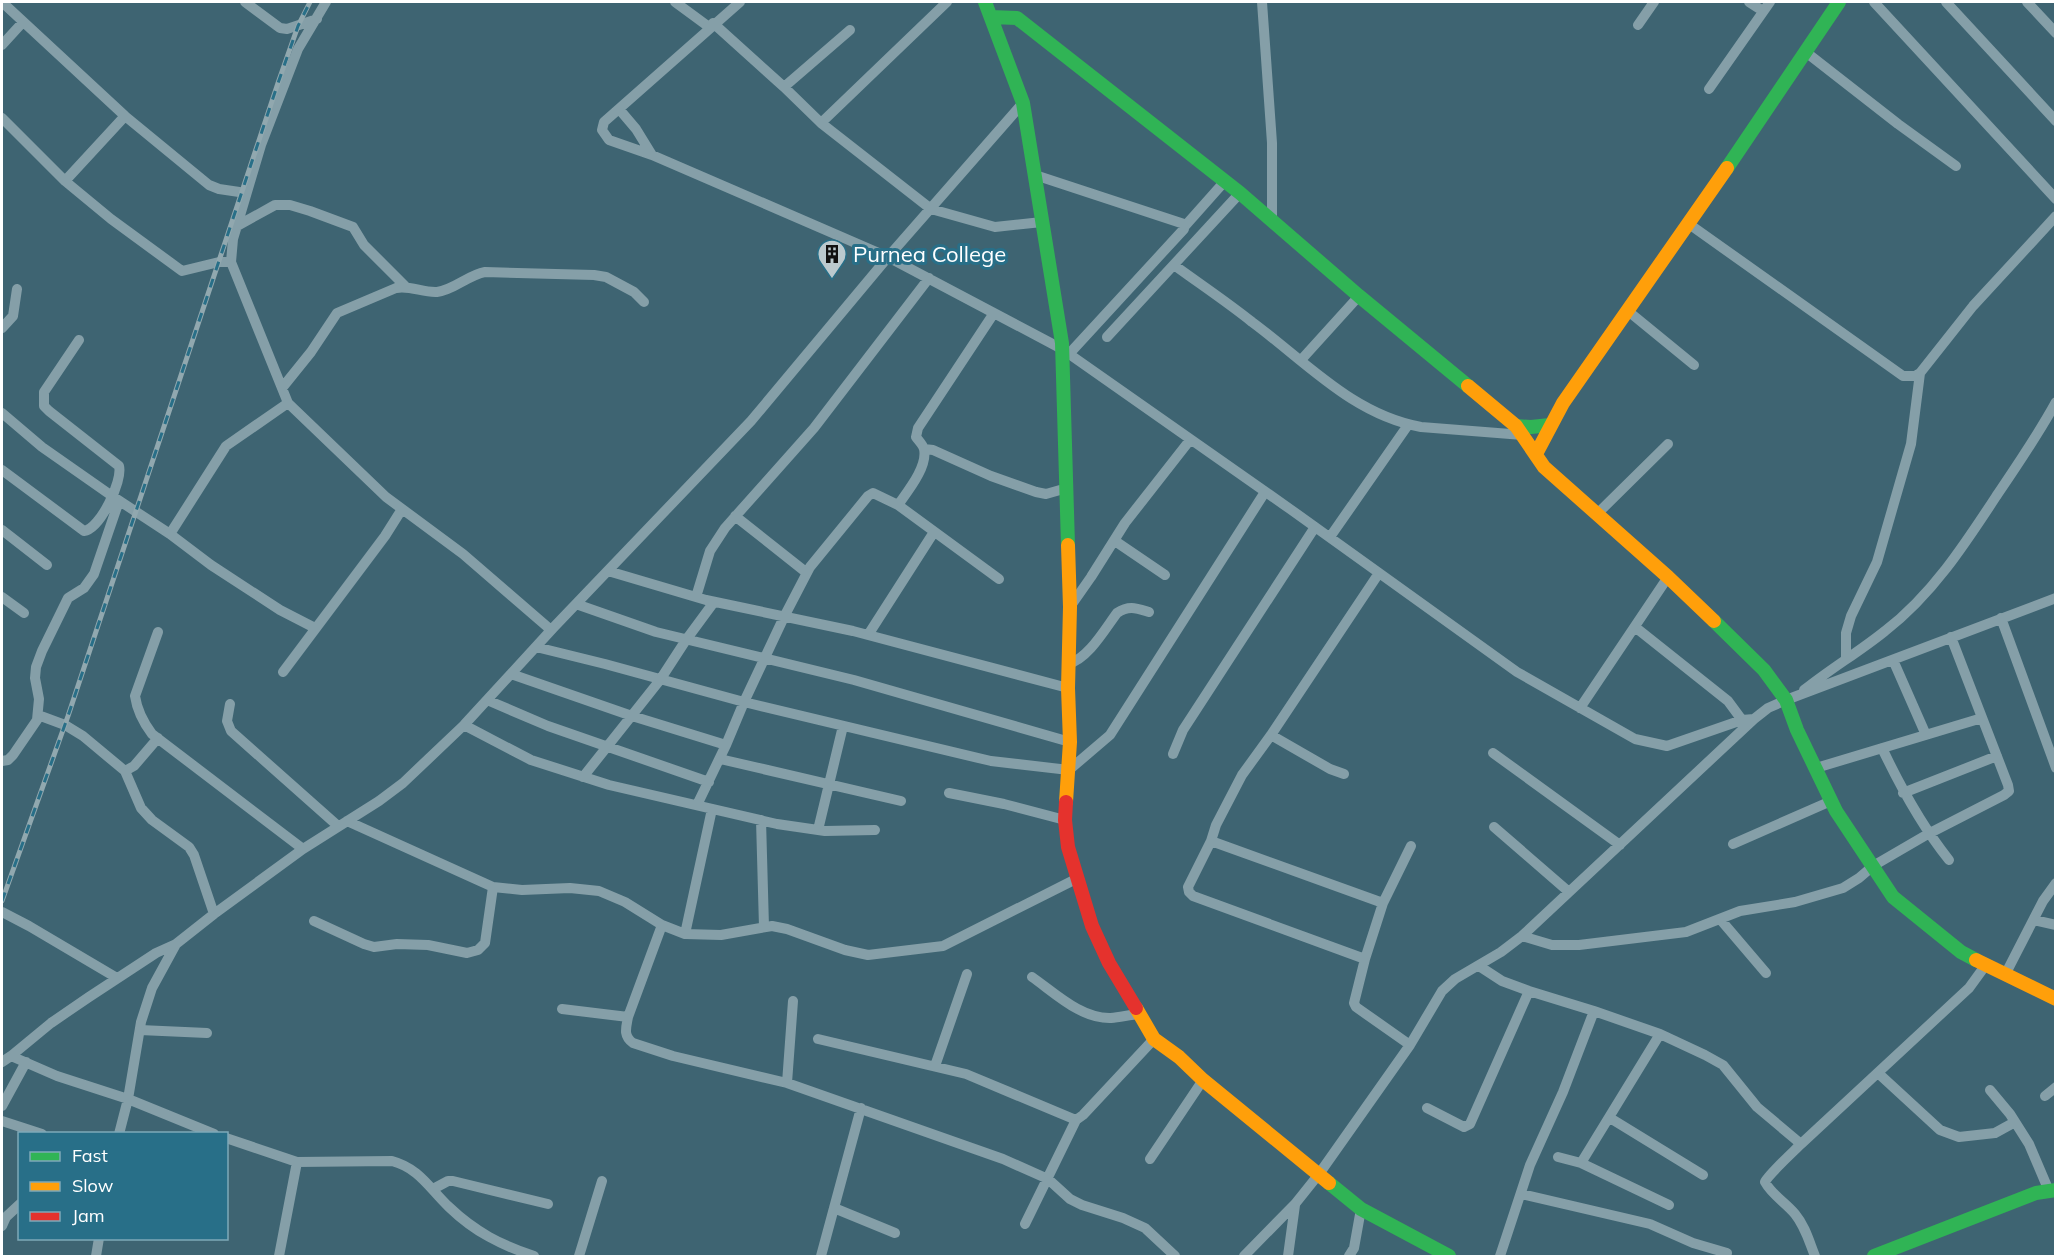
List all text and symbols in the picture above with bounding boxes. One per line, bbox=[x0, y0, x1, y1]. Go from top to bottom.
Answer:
building icon: Purnea College bbox=[816, 238, 848, 280]
place label: Purnea College bbox=[853, 240, 1006, 268]
legend bbox=[18, 1132, 228, 1240]
text: Fast bbox=[72, 1144, 108, 1167]
text: Slow bbox=[72, 1174, 114, 1197]
text: Jam bbox=[72, 1204, 105, 1227]

